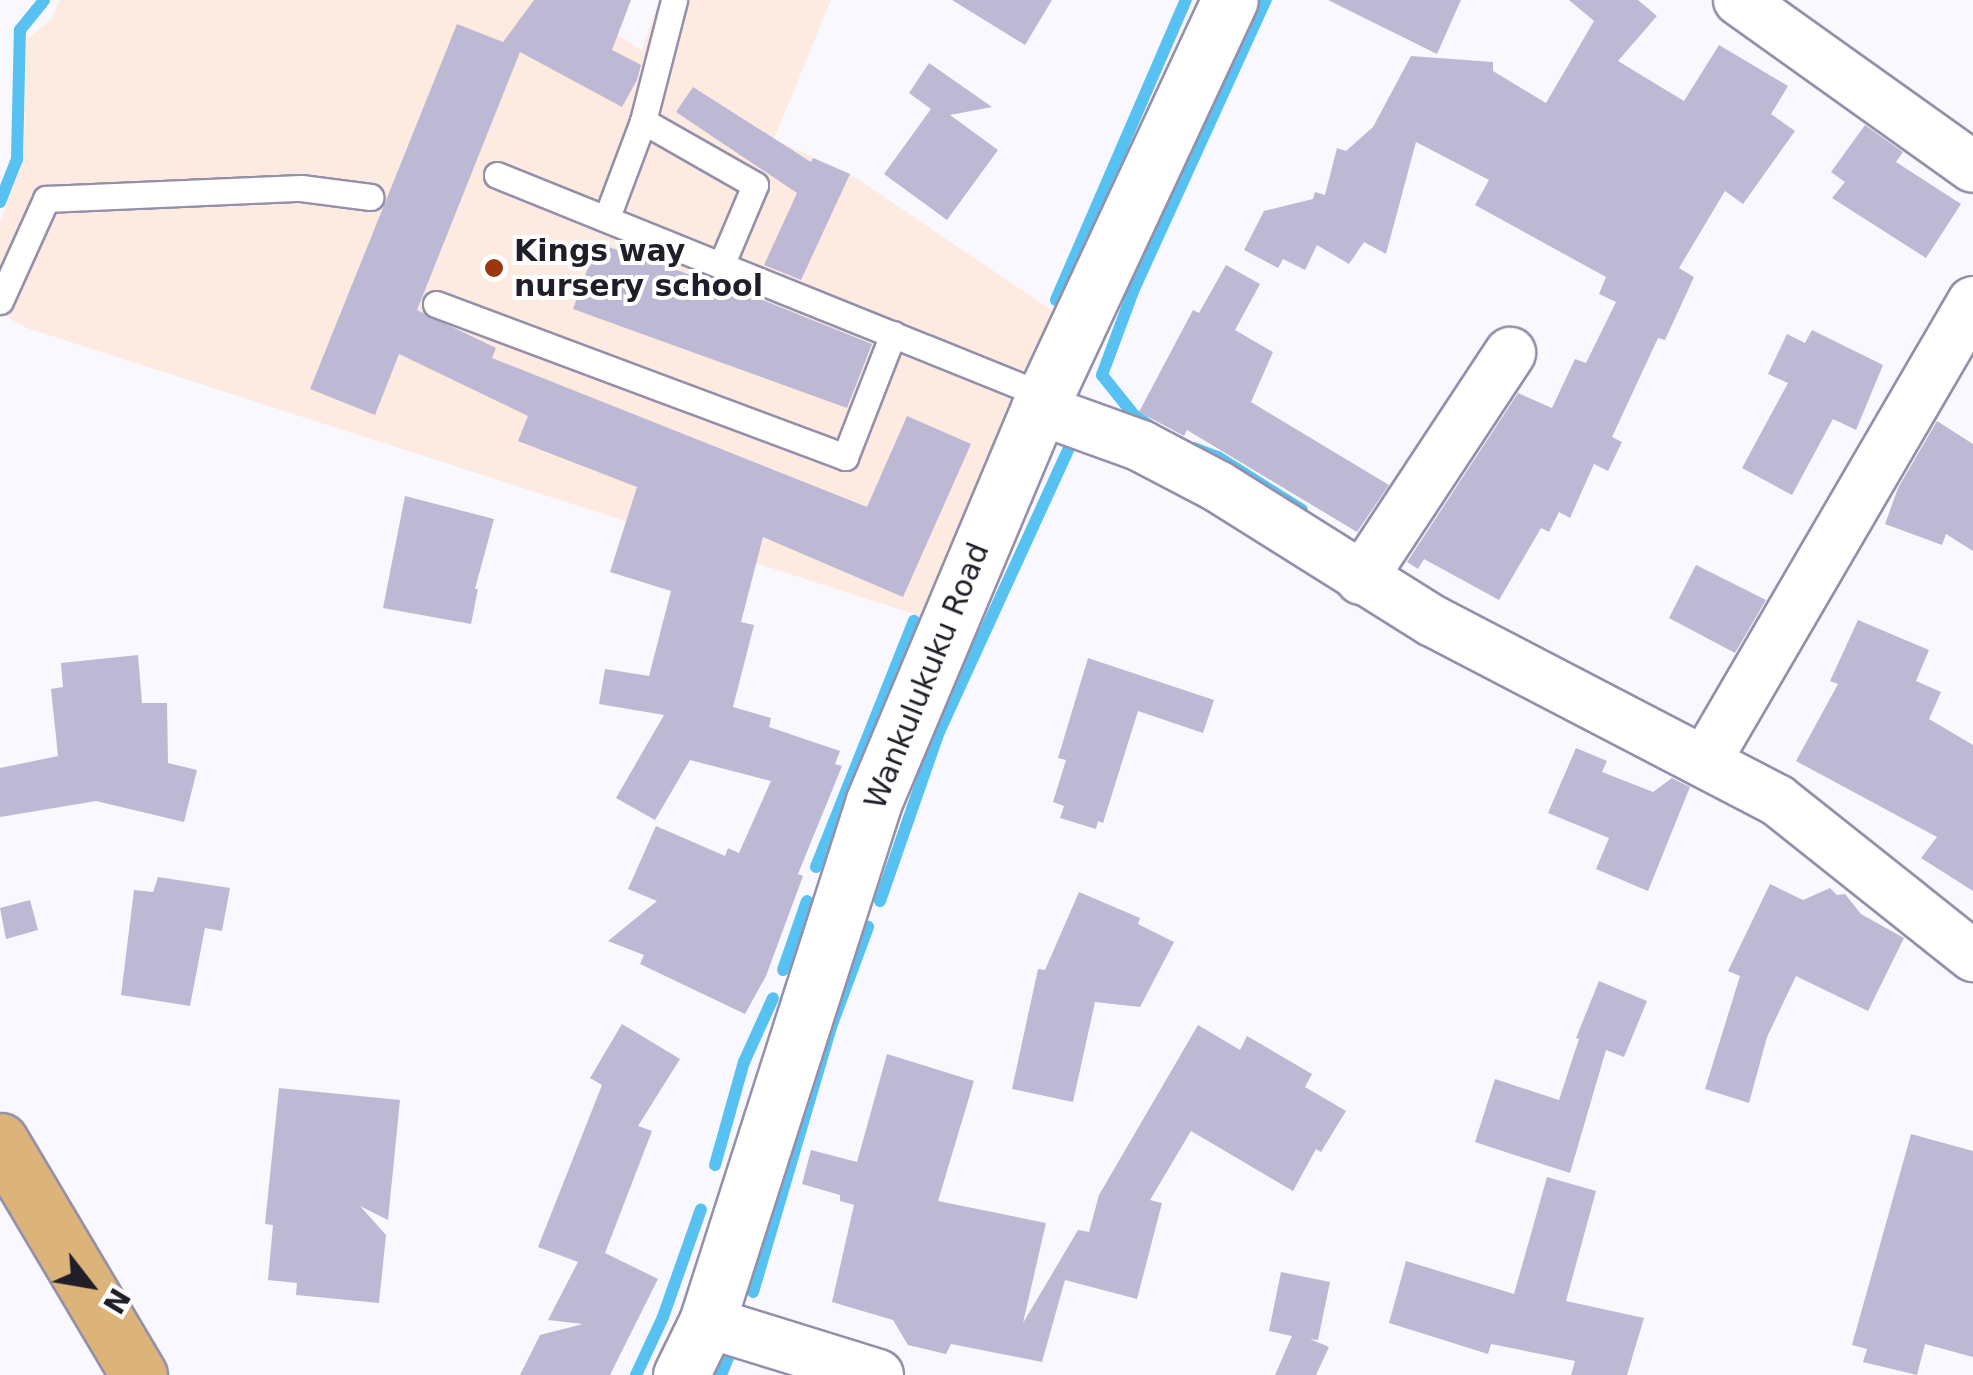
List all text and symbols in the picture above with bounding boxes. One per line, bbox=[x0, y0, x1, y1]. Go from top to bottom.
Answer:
place label: Kings way nursery school bbox=[514, 233, 763, 304]
marker: Kings way nursery school bbox=[483, 257, 505, 279]
street label: Wankulukuku Road bbox=[857, 538, 997, 814]
north arrow bbox=[40, 1235, 140, 1335]
text: N bbox=[96, 1282, 136, 1319]

